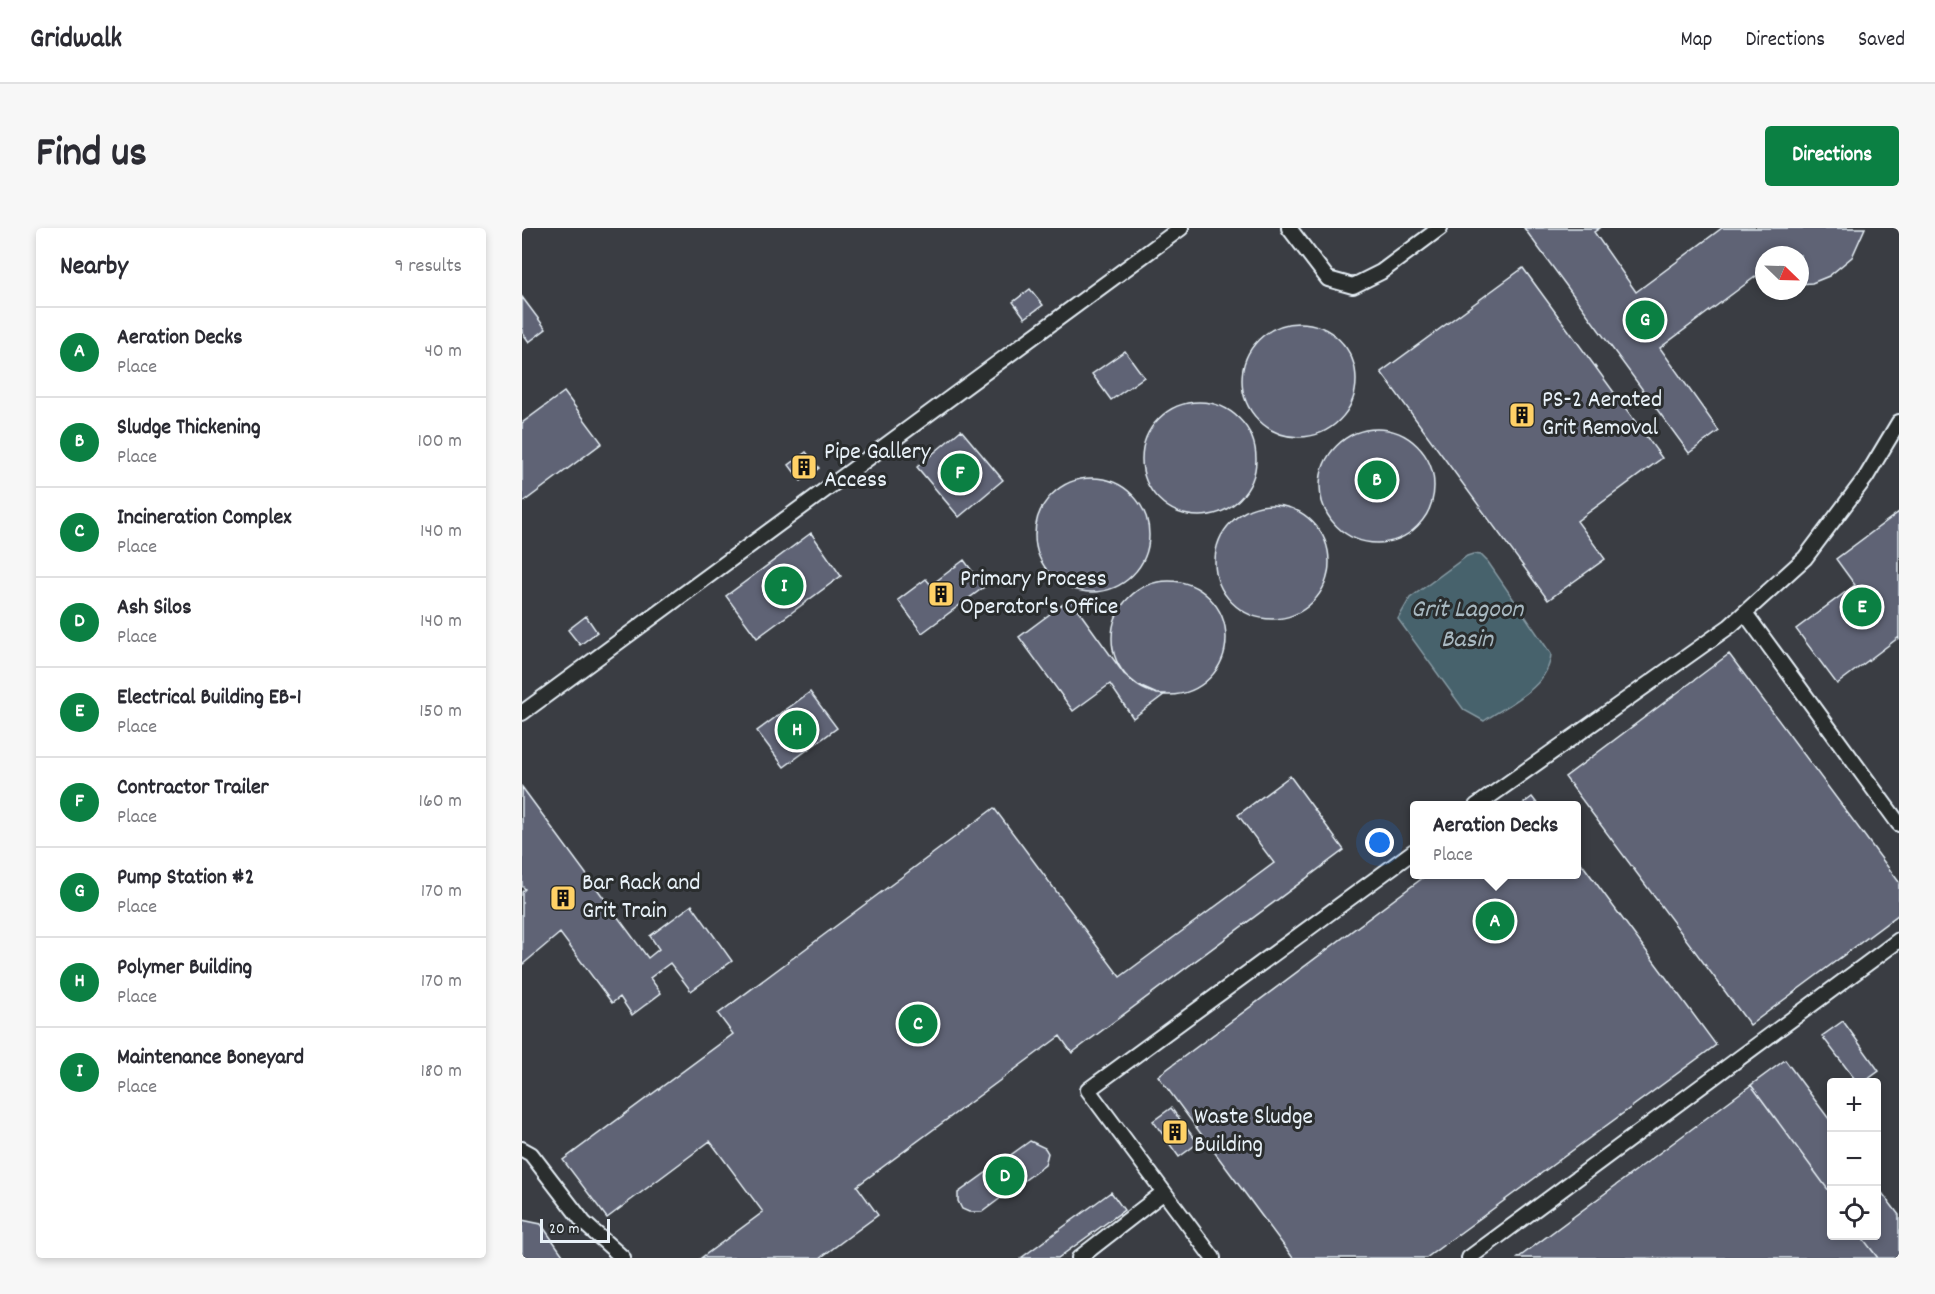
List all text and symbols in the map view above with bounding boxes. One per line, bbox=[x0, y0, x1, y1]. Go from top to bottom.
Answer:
text: Gridwalk bbox=[30, 21, 122, 61]
text: Map bbox=[1681, 26, 1712, 56]
text: Directions bbox=[1745, 26, 1825, 56]
text: Saved bbox=[1858, 26, 1905, 56]
text: Find us bbox=[36, 126, 147, 186]
button: Directions bbox=[1765, 126, 1899, 186]
north arrow bbox=[1755, 246, 1809, 300]
text: Nearby bbox=[60, 249, 128, 286]
text: 9 results bbox=[394, 253, 462, 281]
pin: G bbox=[1626, 298, 1664, 343]
text: Aeration Decks bbox=[117, 323, 242, 354]
text: A bbox=[74, 338, 85, 366]
text: 40 m bbox=[424, 338, 462, 366]
text: Place bbox=[117, 354, 157, 382]
place label: PS-2 Aerated Grit Removal bbox=[1542, 384, 1662, 446]
building icon: PS-2 Aerated Grit Removal bbox=[1507, 400, 1537, 430]
text: Sludge Thickening bbox=[117, 413, 261, 444]
text: B bbox=[75, 428, 84, 456]
text: 100 m bbox=[418, 428, 462, 456]
place label: Pipe Gallery Access bbox=[824, 436, 932, 498]
text: Place bbox=[117, 444, 157, 472]
pin: F bbox=[940, 450, 980, 496]
building icon: Pipe Gallery Access bbox=[789, 452, 819, 482]
pin: B bbox=[1358, 458, 1396, 502]
text: Incineration Complex bbox=[117, 503, 291, 534]
text: C bbox=[75, 518, 84, 546]
text: 140 m bbox=[420, 518, 462, 546]
text: Place bbox=[117, 534, 157, 562]
place label: Primary Process Operator's Office bbox=[960, 563, 1118, 625]
pin: I bbox=[764, 564, 804, 608]
building icon: Primary Process Operator's Office bbox=[926, 579, 956, 609]
pin: E bbox=[1842, 584, 1882, 629]
water label: Grit Lagoon Basin bbox=[1411, 592, 1524, 659]
text: Ash Silos bbox=[117, 593, 191, 624]
text: D bbox=[74, 608, 85, 636]
text: 140 m bbox=[420, 608, 462, 636]
text: Place bbox=[117, 624, 157, 652]
text: Electrical Building EB-1 bbox=[117, 683, 302, 714]
text: E bbox=[75, 698, 84, 726]
text: 150 m bbox=[419, 698, 462, 726]
pin: H bbox=[778, 708, 816, 752]
text: Place bbox=[117, 714, 157, 742]
text: Contractor Trailer bbox=[117, 773, 269, 804]
text: F bbox=[75, 788, 84, 816]
text: 160 m bbox=[419, 788, 462, 816]
popup bbox=[1410, 801, 1581, 879]
text: Place bbox=[117, 804, 157, 832]
text: Aeration Decks bbox=[1433, 811, 1558, 842]
your location bbox=[1365, 828, 1394, 857]
text: Place bbox=[1433, 842, 1473, 870]
text: Pump Station #2 bbox=[117, 863, 254, 894]
place label: Bar Rack and Grit Train bbox=[582, 867, 701, 929]
text: G bbox=[74, 878, 85, 906]
text: 170 m bbox=[421, 878, 462, 906]
building icon: Bar Rack and Grit Train bbox=[548, 883, 578, 913]
text: Place bbox=[117, 894, 157, 922]
pin: A bbox=[1476, 898, 1514, 944]
text: Polymer Building bbox=[117, 953, 252, 984]
text: H bbox=[74, 968, 85, 996]
text: 170 m bbox=[421, 968, 462, 996]
text: Place bbox=[117, 984, 157, 1012]
pin: C bbox=[898, 1002, 938, 1046]
text: Maintenance Boneyard bbox=[117, 1043, 304, 1074]
text: I bbox=[76, 1058, 83, 1086]
text: 180 m bbox=[420, 1058, 462, 1086]
text: Place bbox=[117, 1074, 157, 1102]
map controls bbox=[1827, 1078, 1881, 1240]
button: + bbox=[1827, 1078, 1881, 1132]
place label: Waste Sludge Building bbox=[1194, 1101, 1313, 1163]
building icon: Waste Sludge Building bbox=[1160, 1117, 1190, 1147]
button: − bbox=[1827, 1132, 1881, 1186]
pin: D bbox=[986, 1154, 1024, 1198]
button: locate bbox=[1827, 1186, 1881, 1240]
scale bar bbox=[540, 1216, 610, 1244]
text: 20 m bbox=[549, 1218, 579, 1241]

